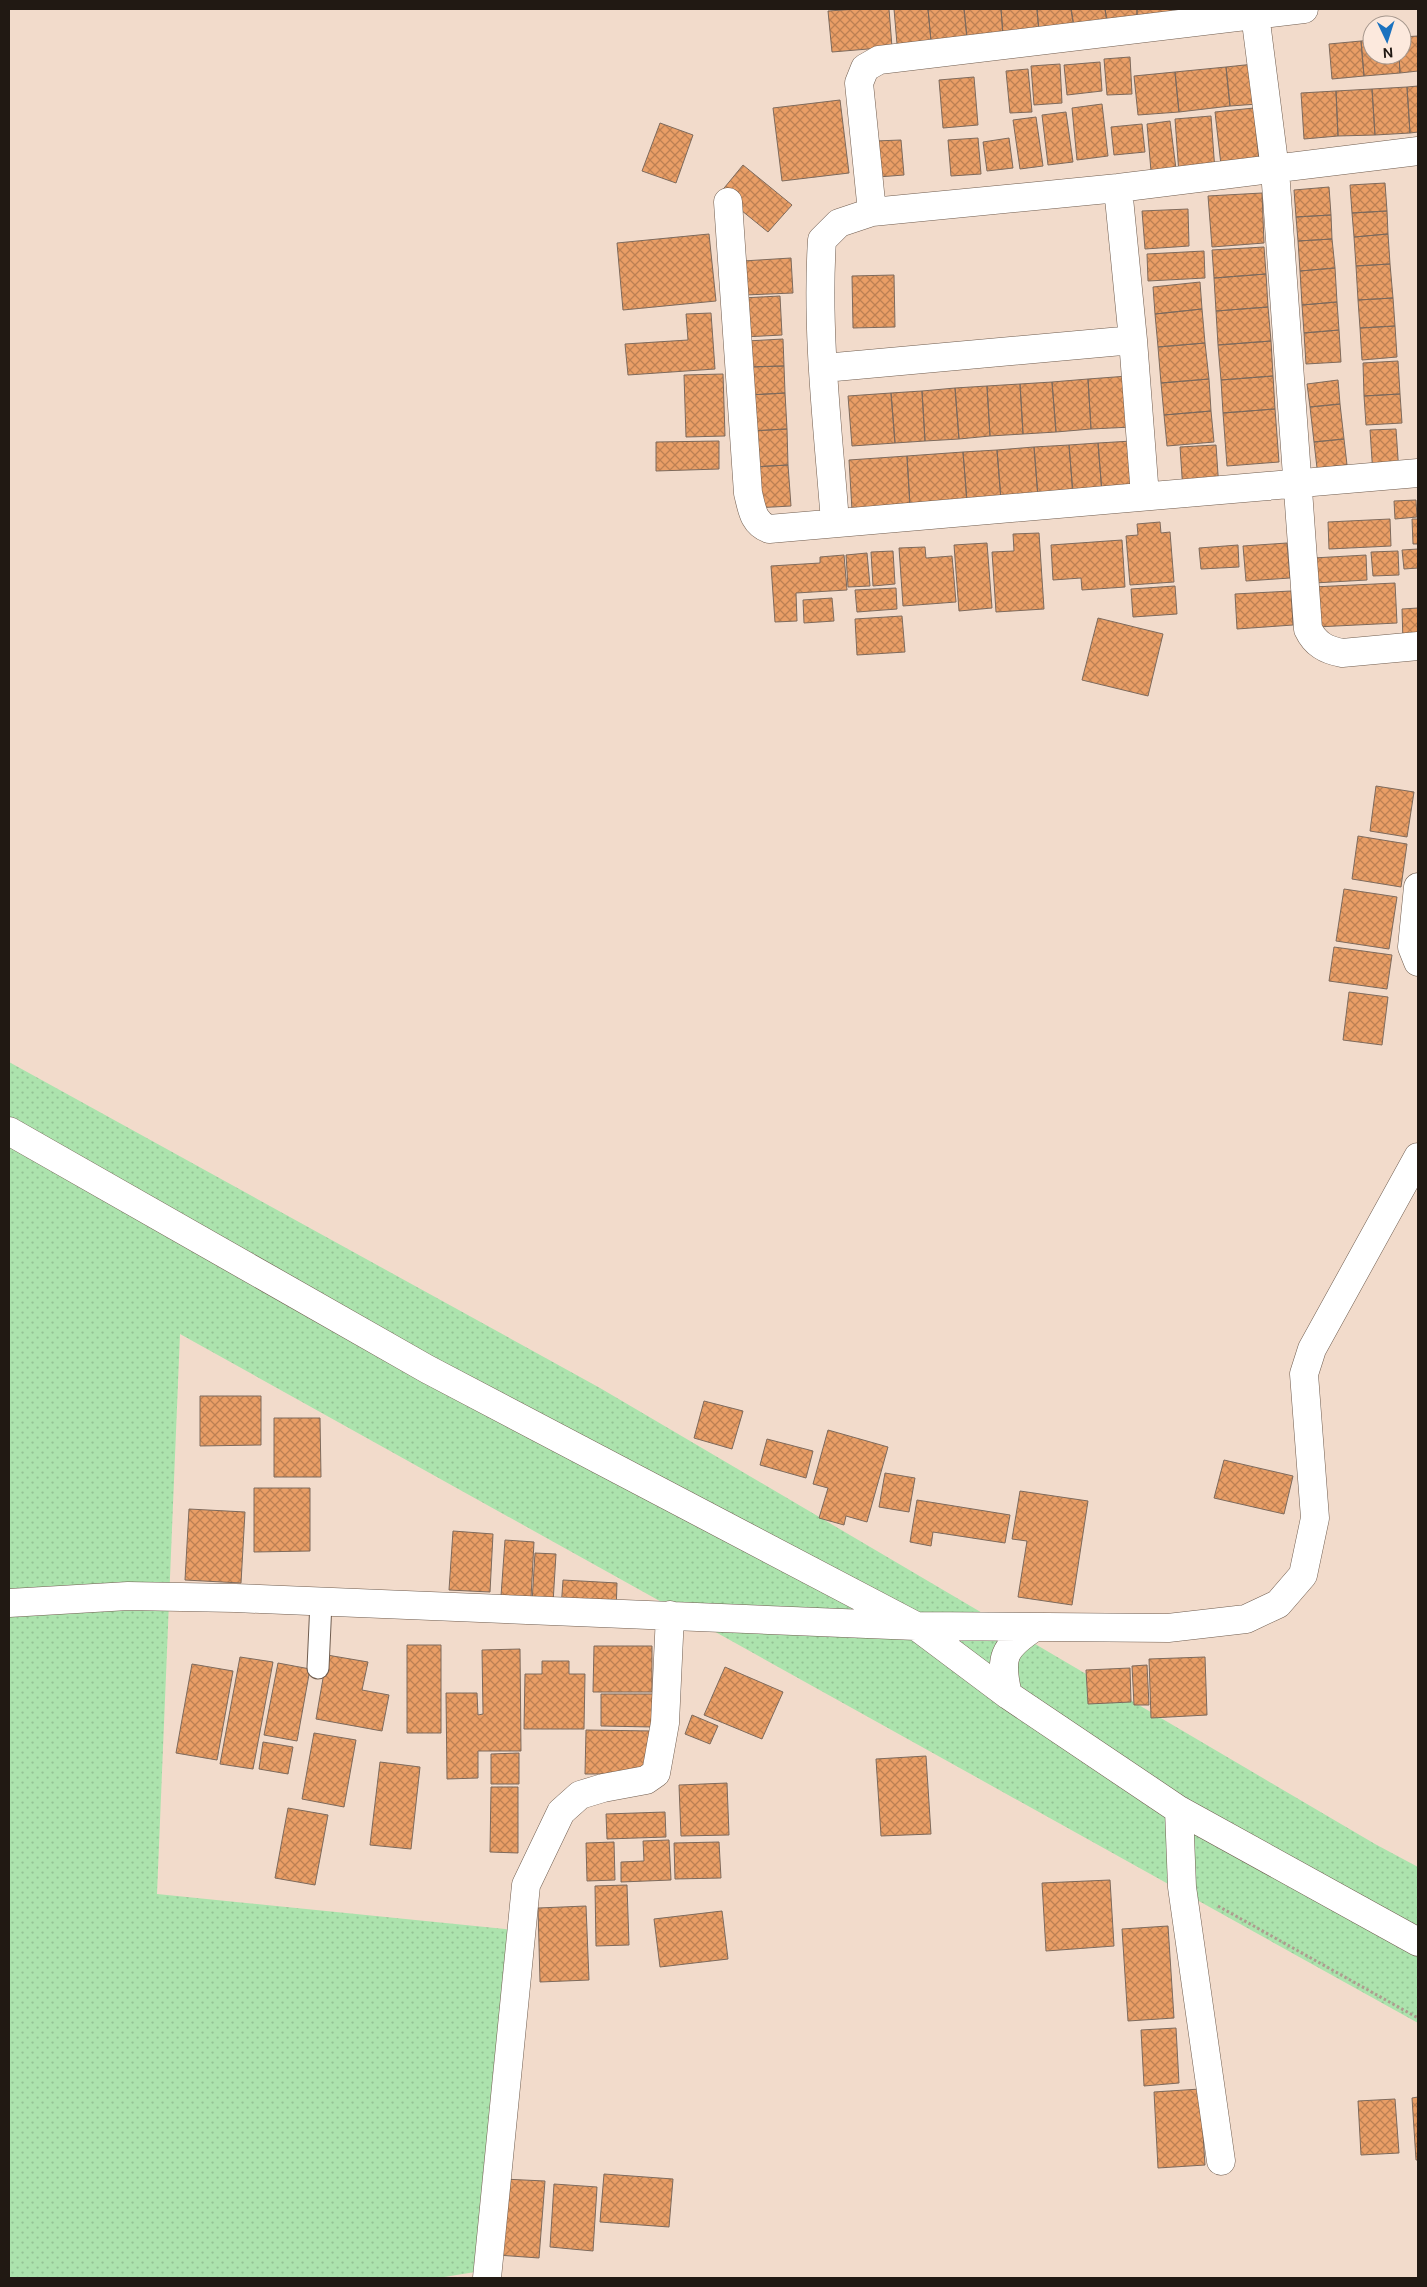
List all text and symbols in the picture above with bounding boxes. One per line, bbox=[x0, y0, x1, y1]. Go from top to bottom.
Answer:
north arrow bbox=[1362, 15, 1412, 65]
text: N bbox=[1382, 44, 1394, 62]

